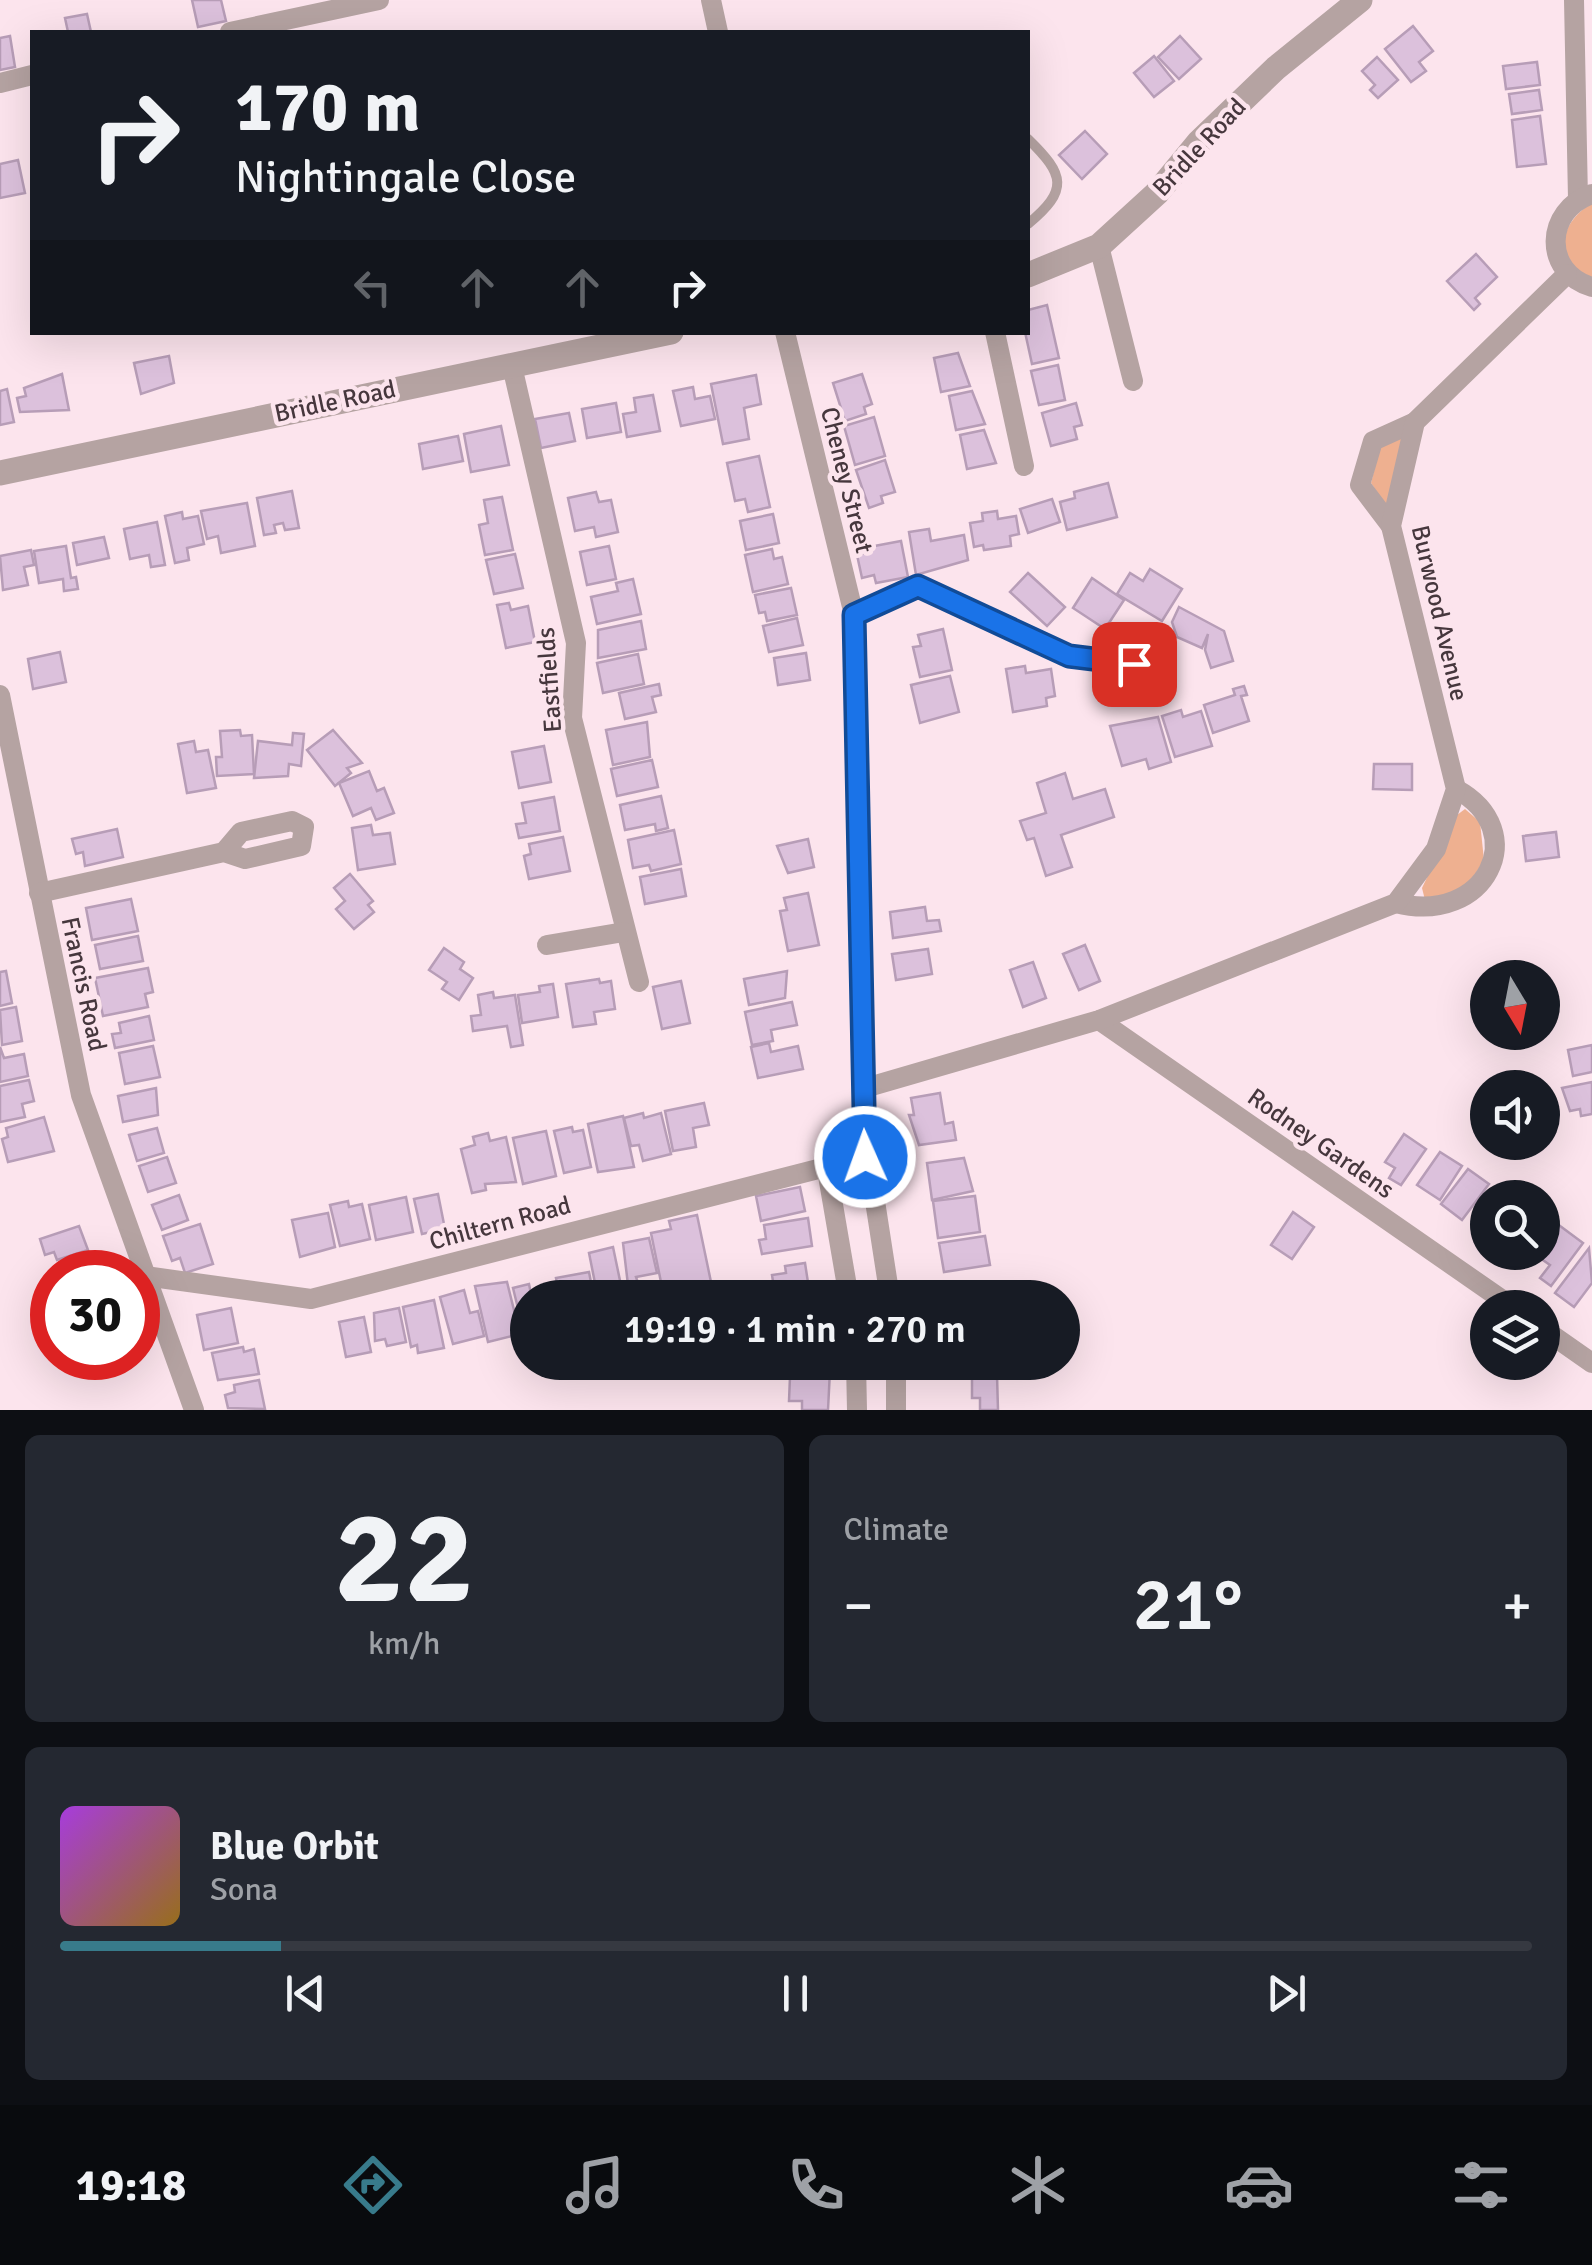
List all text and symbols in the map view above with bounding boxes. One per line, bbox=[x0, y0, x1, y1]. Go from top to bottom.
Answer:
text: 170 m bbox=[235, 64, 420, 150]
icon: right bbox=[70, 70, 200, 200]
street label: Bridle Road bbox=[1146, 91, 1252, 203]
text: Nightingale Close bbox=[235, 150, 576, 205]
icon: left bbox=[345, 260, 400, 315]
icon: ahead bbox=[450, 260, 505, 315]
icon: ahead bbox=[555, 260, 610, 315]
icon: right bbox=[660, 260, 715, 315]
street label: Bridle Road bbox=[272, 373, 398, 429]
street label: Cheney Street bbox=[814, 404, 880, 556]
street label: Burwood Avenue bbox=[1405, 522, 1475, 704]
pin bbox=[1092, 622, 1177, 707]
street label: Eastfields bbox=[530, 626, 568, 734]
icon: arrive bbox=[1107, 637, 1162, 692]
street label: Francis Road bbox=[55, 914, 113, 1054]
north arrow bbox=[1470, 960, 1560, 1050]
map controls bbox=[1470, 960, 1560, 1380]
button: sound bbox=[1470, 1070, 1560, 1160]
street label: Rodney Gardens bbox=[1242, 1081, 1400, 1205]
position arrow bbox=[813, 1105, 917, 1209]
button: search bbox=[1470, 1180, 1560, 1270]
street label: Chiltern Road bbox=[426, 1189, 574, 1257]
speed limit sign: 30 bbox=[30, 1250, 160, 1380]
button: layers bbox=[1470, 1290, 1560, 1380]
text: 19:19 · 1 min · 270 m bbox=[624, 1306, 966, 1353]
text: 22 bbox=[334, 1479, 474, 1639]
text: Climate bbox=[844, 1510, 949, 1549]
text: 21° bbox=[1133, 1558, 1243, 1651]
text: − bbox=[844, 1572, 873, 1640]
text: + bbox=[1502, 1572, 1532, 1640]
text: km/h bbox=[368, 1624, 440, 1663]
text: Blue Orbit bbox=[210, 1823, 379, 1870]
text: Sona bbox=[210, 1870, 278, 1909]
icon: previous bbox=[278, 1966, 333, 2021]
icon: pause bbox=[768, 1966, 823, 2021]
icon: next bbox=[1259, 1966, 1314, 2021]
icon: directions bbox=[338, 2150, 408, 2220]
icon: music bbox=[560, 2150, 630, 2220]
icon: phone bbox=[781, 2150, 851, 2220]
icon: climate bbox=[1003, 2150, 1073, 2220]
icon: car bbox=[1224, 2150, 1294, 2220]
icon: filters bbox=[1446, 2150, 1516, 2220]
text: 19:18 bbox=[76, 2158, 186, 2213]

